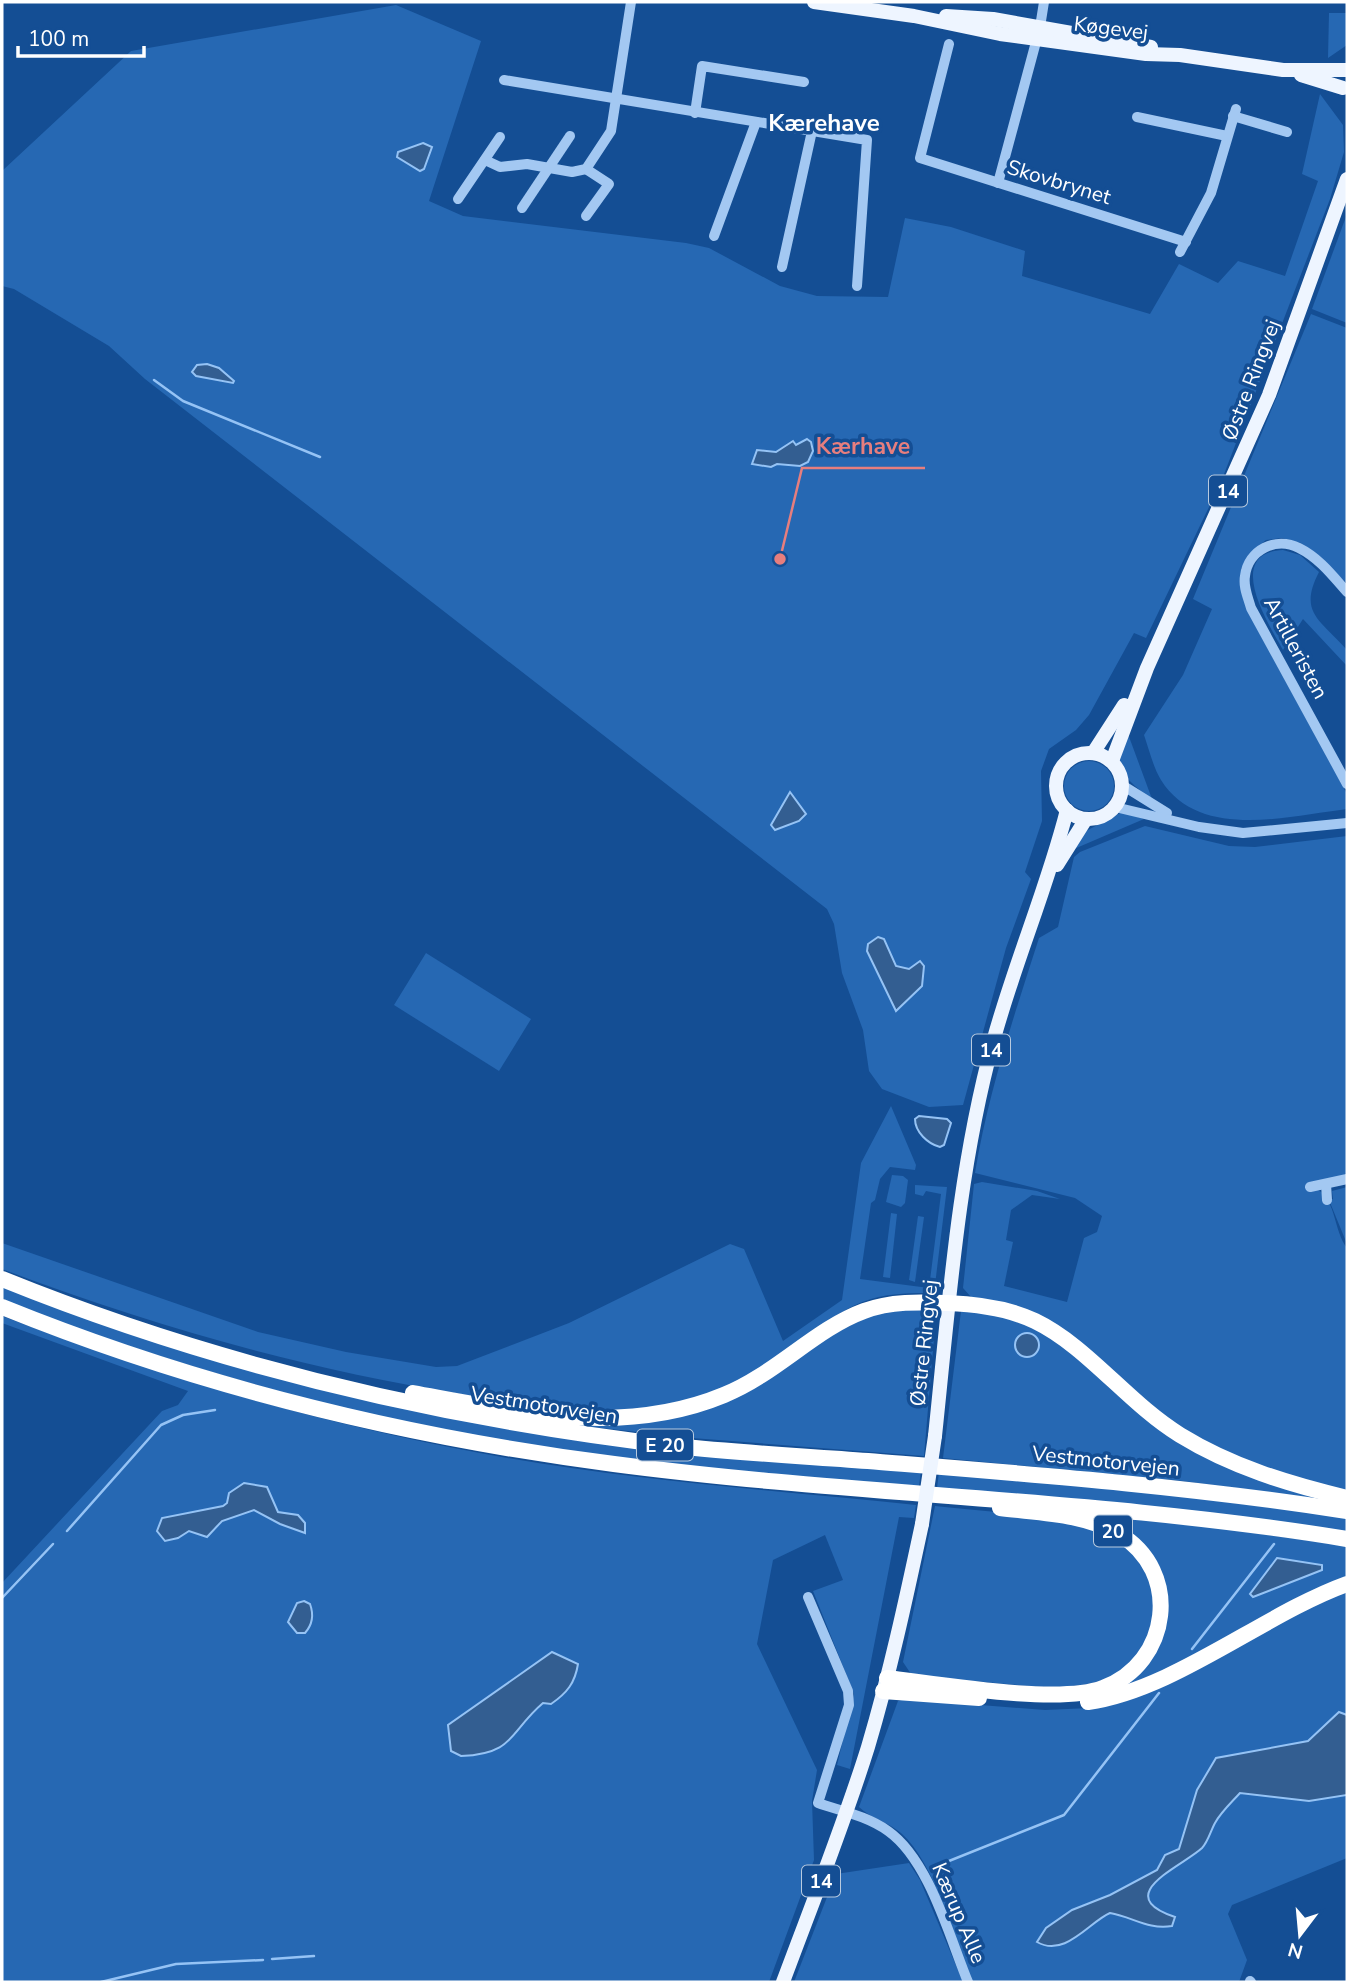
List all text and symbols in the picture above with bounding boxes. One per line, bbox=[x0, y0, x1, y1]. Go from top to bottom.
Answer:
street label: Køgevej bbox=[1072, 10, 1150, 46]
scale bar bbox=[18, 14, 144, 58]
text: 100 m bbox=[28, 25, 89, 53]
district label: Kærehave bbox=[768, 107, 880, 139]
street label: Skovbrynet bbox=[1004, 153, 1115, 211]
street label: Østre Ringvej bbox=[1215, 316, 1287, 444]
callout: Kærhave bbox=[802, 424, 925, 468]
text: Kærhave bbox=[816, 431, 910, 462]
road number: 14 bbox=[1209, 476, 1247, 506]
street label: Artilleristen bbox=[1257, 592, 1335, 704]
road number: 14 bbox=[972, 1034, 1010, 1066]
street label: Østre Ringvej bbox=[903, 1278, 945, 1408]
street label: Vestmotorvejen bbox=[468, 1379, 619, 1430]
road number: E 20 bbox=[637, 1429, 693, 1460]
street label: Vestmotorvejen bbox=[1030, 1439, 1181, 1483]
road number: 20 bbox=[1094, 1516, 1132, 1546]
street label: Kærup Alle bbox=[925, 1858, 993, 1968]
road number: 14 bbox=[802, 1866, 840, 1896]
north arrow bbox=[1265, 1900, 1335, 1970]
text: N bbox=[1285, 1936, 1306, 1965]

